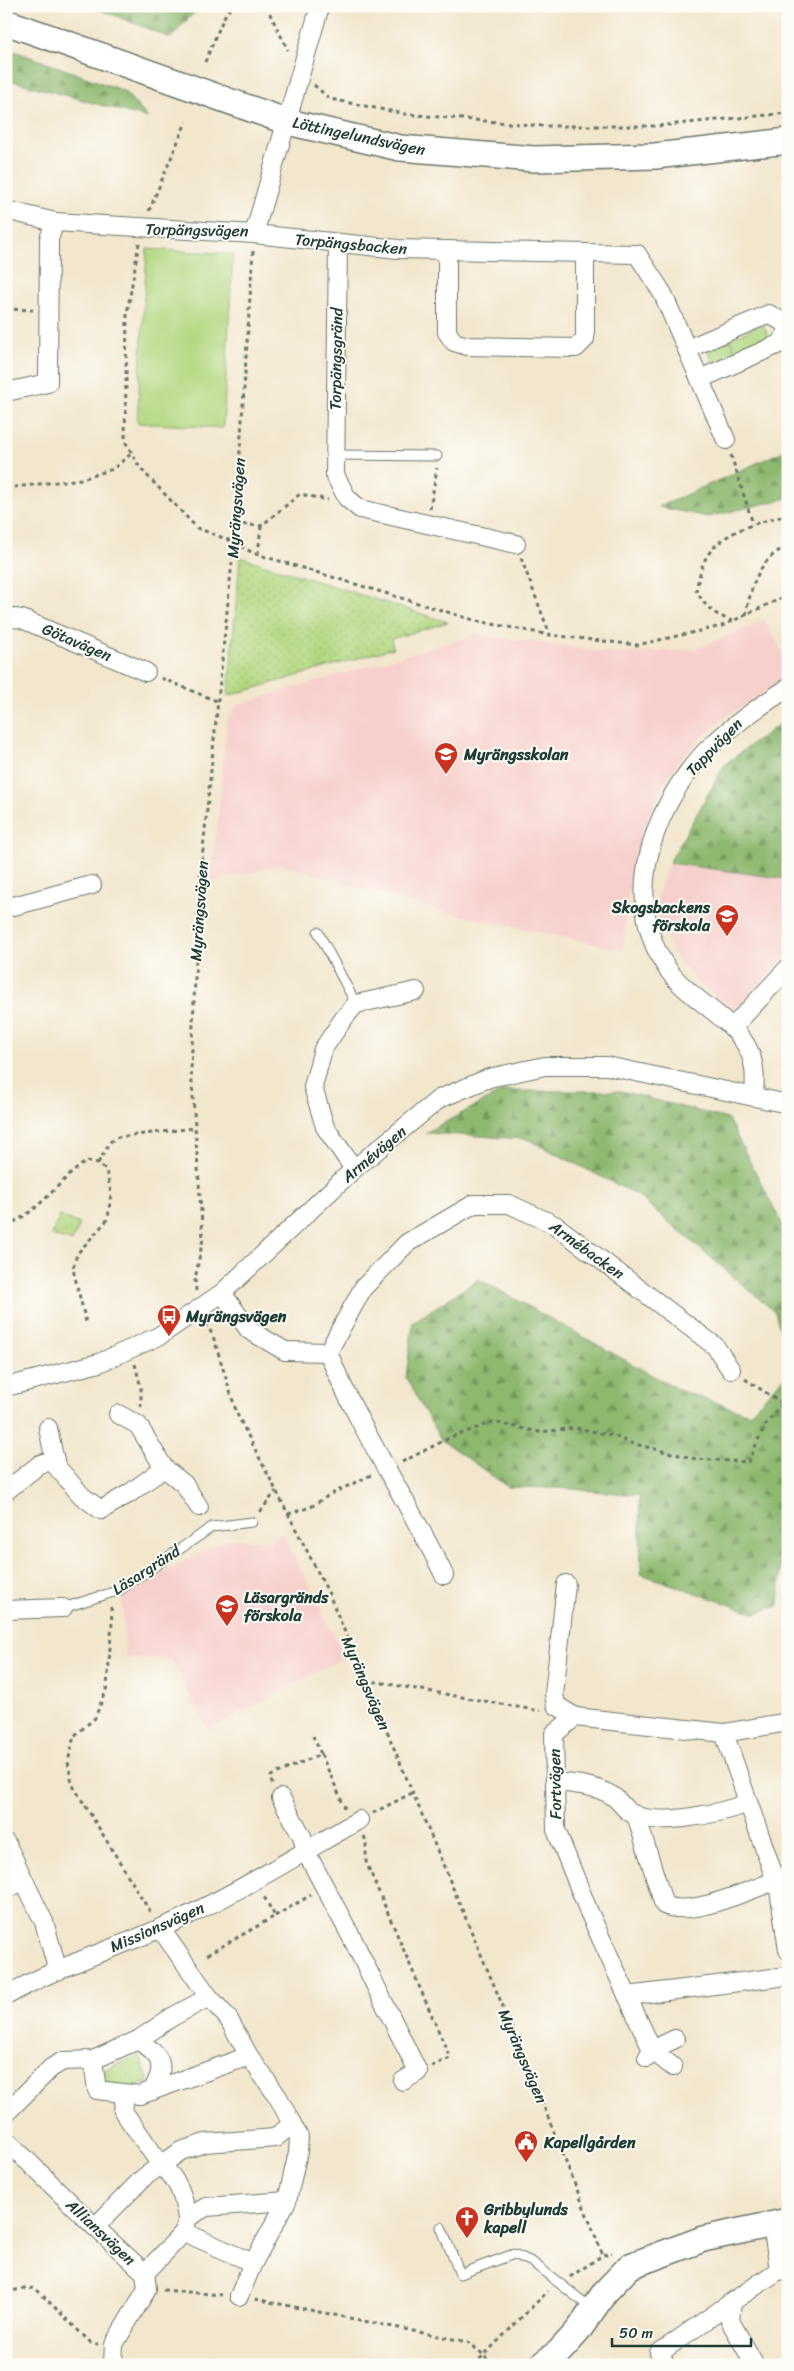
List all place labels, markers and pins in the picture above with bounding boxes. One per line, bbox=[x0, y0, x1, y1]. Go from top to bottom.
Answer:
place label: Myrängsskolan bbox=[463, 740, 569, 769]
school or university icon: Myrängsskolan bbox=[433, 741, 459, 775]
place label: Skogsbackens förskola bbox=[611, 893, 711, 940]
school or university icon: Skogsbackens förskola bbox=[714, 903, 740, 937]
place label: Myrängsvägen bbox=[185, 1302, 287, 1331]
bus stop icon: Myrängsvägen bbox=[156, 1303, 182, 1337]
place label: Läsargränds förskola bbox=[244, 1583, 329, 1630]
school or university icon: Läsargränds förskola bbox=[214, 1593, 240, 1627]
place label: Kapellgården bbox=[543, 2128, 636, 2157]
public building icon: Kapellgården bbox=[513, 2129, 539, 2163]
place label: Gribbylunds kapell bbox=[483, 2195, 569, 2242]
church icon: Gribbylunds kapell bbox=[454, 2205, 480, 2239]

